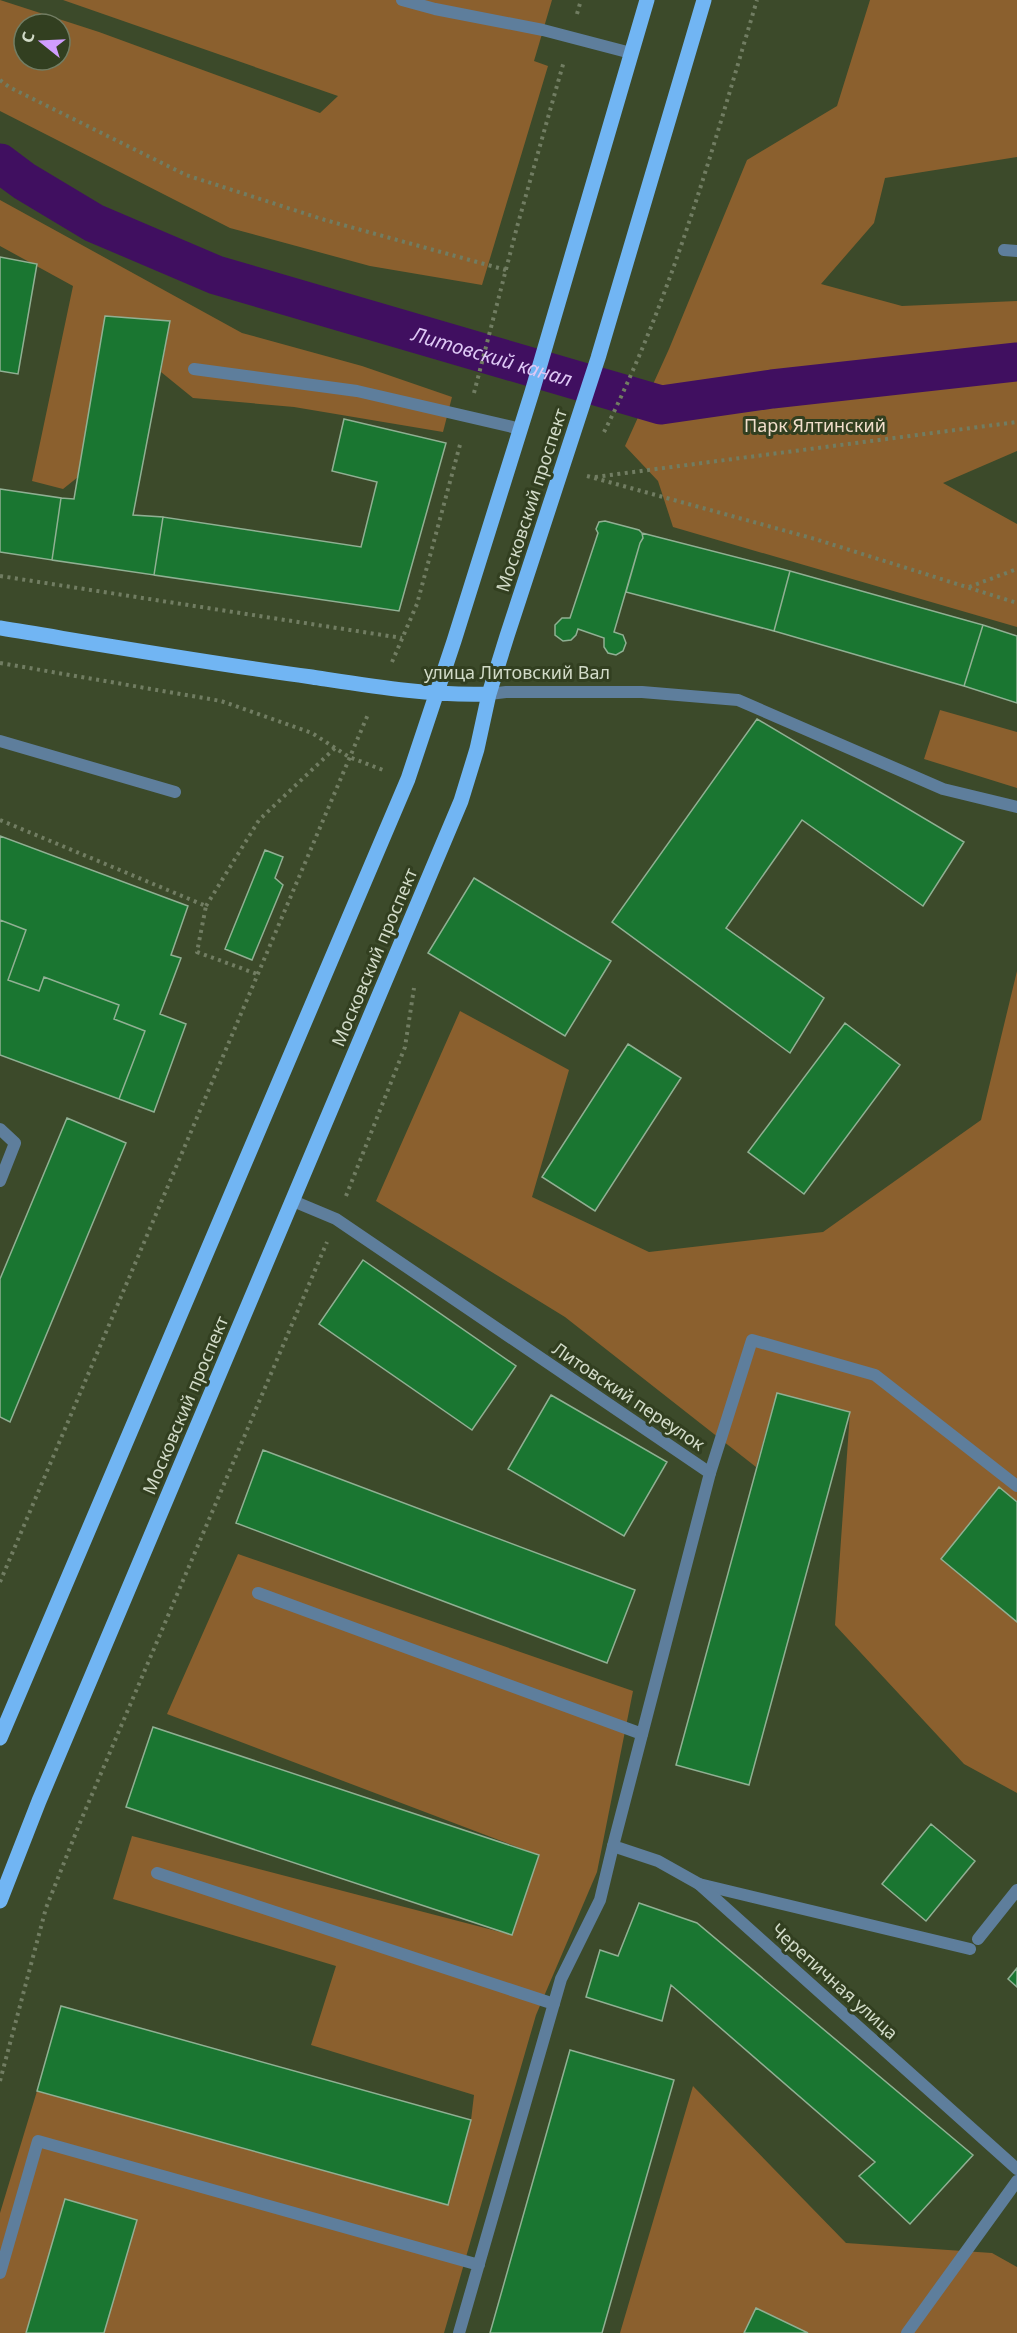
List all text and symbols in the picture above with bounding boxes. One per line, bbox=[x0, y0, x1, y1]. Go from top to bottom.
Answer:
north arrow bbox=[12, 12, 72, 72]
text: С bbox=[16, 29, 40, 46]
water label: Литовский канал bbox=[408, 319, 576, 392]
street label: Московский проспект bbox=[490, 405, 572, 595]
park label: Парк Ялтинский bbox=[744, 413, 886, 437]
street label: улица Литовский Вал bbox=[424, 660, 610, 684]
street label: Московский проспект bbox=[326, 864, 423, 1050]
street label: Московский проспект bbox=[137, 1312, 234, 1498]
street label: Литовский переулок bbox=[548, 1336, 710, 1456]
street label: Черепичная улица bbox=[766, 1918, 904, 2044]

